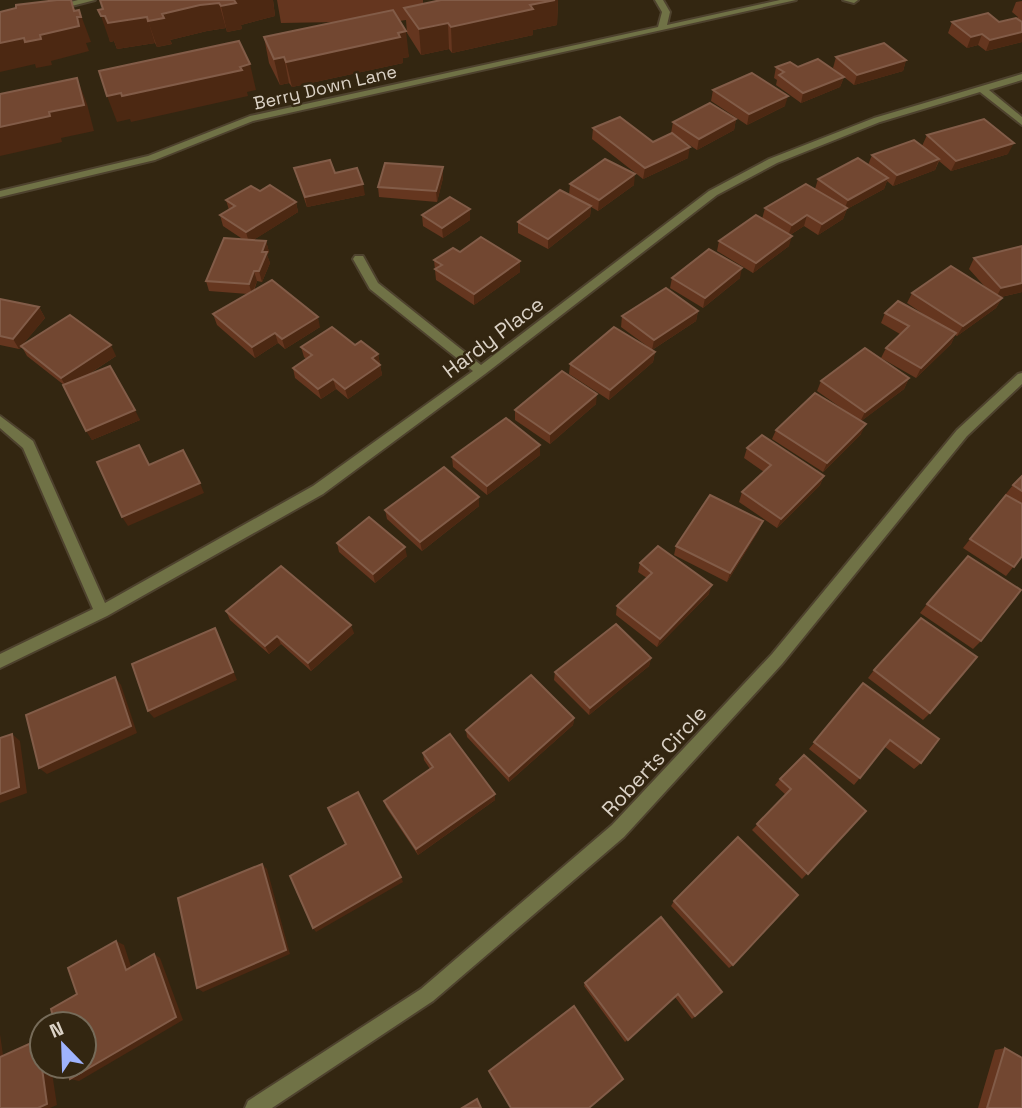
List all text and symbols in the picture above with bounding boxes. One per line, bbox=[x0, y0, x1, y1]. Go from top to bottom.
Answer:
street label: Berry Down Lane bbox=[251, 59, 399, 115]
street label: Hardy Place bbox=[437, 290, 549, 384]
street label: Roberts Circle bbox=[596, 700, 712, 822]
north arrow bbox=[28, 1010, 98, 1080]
text: N bbox=[46, 1016, 67, 1044]

